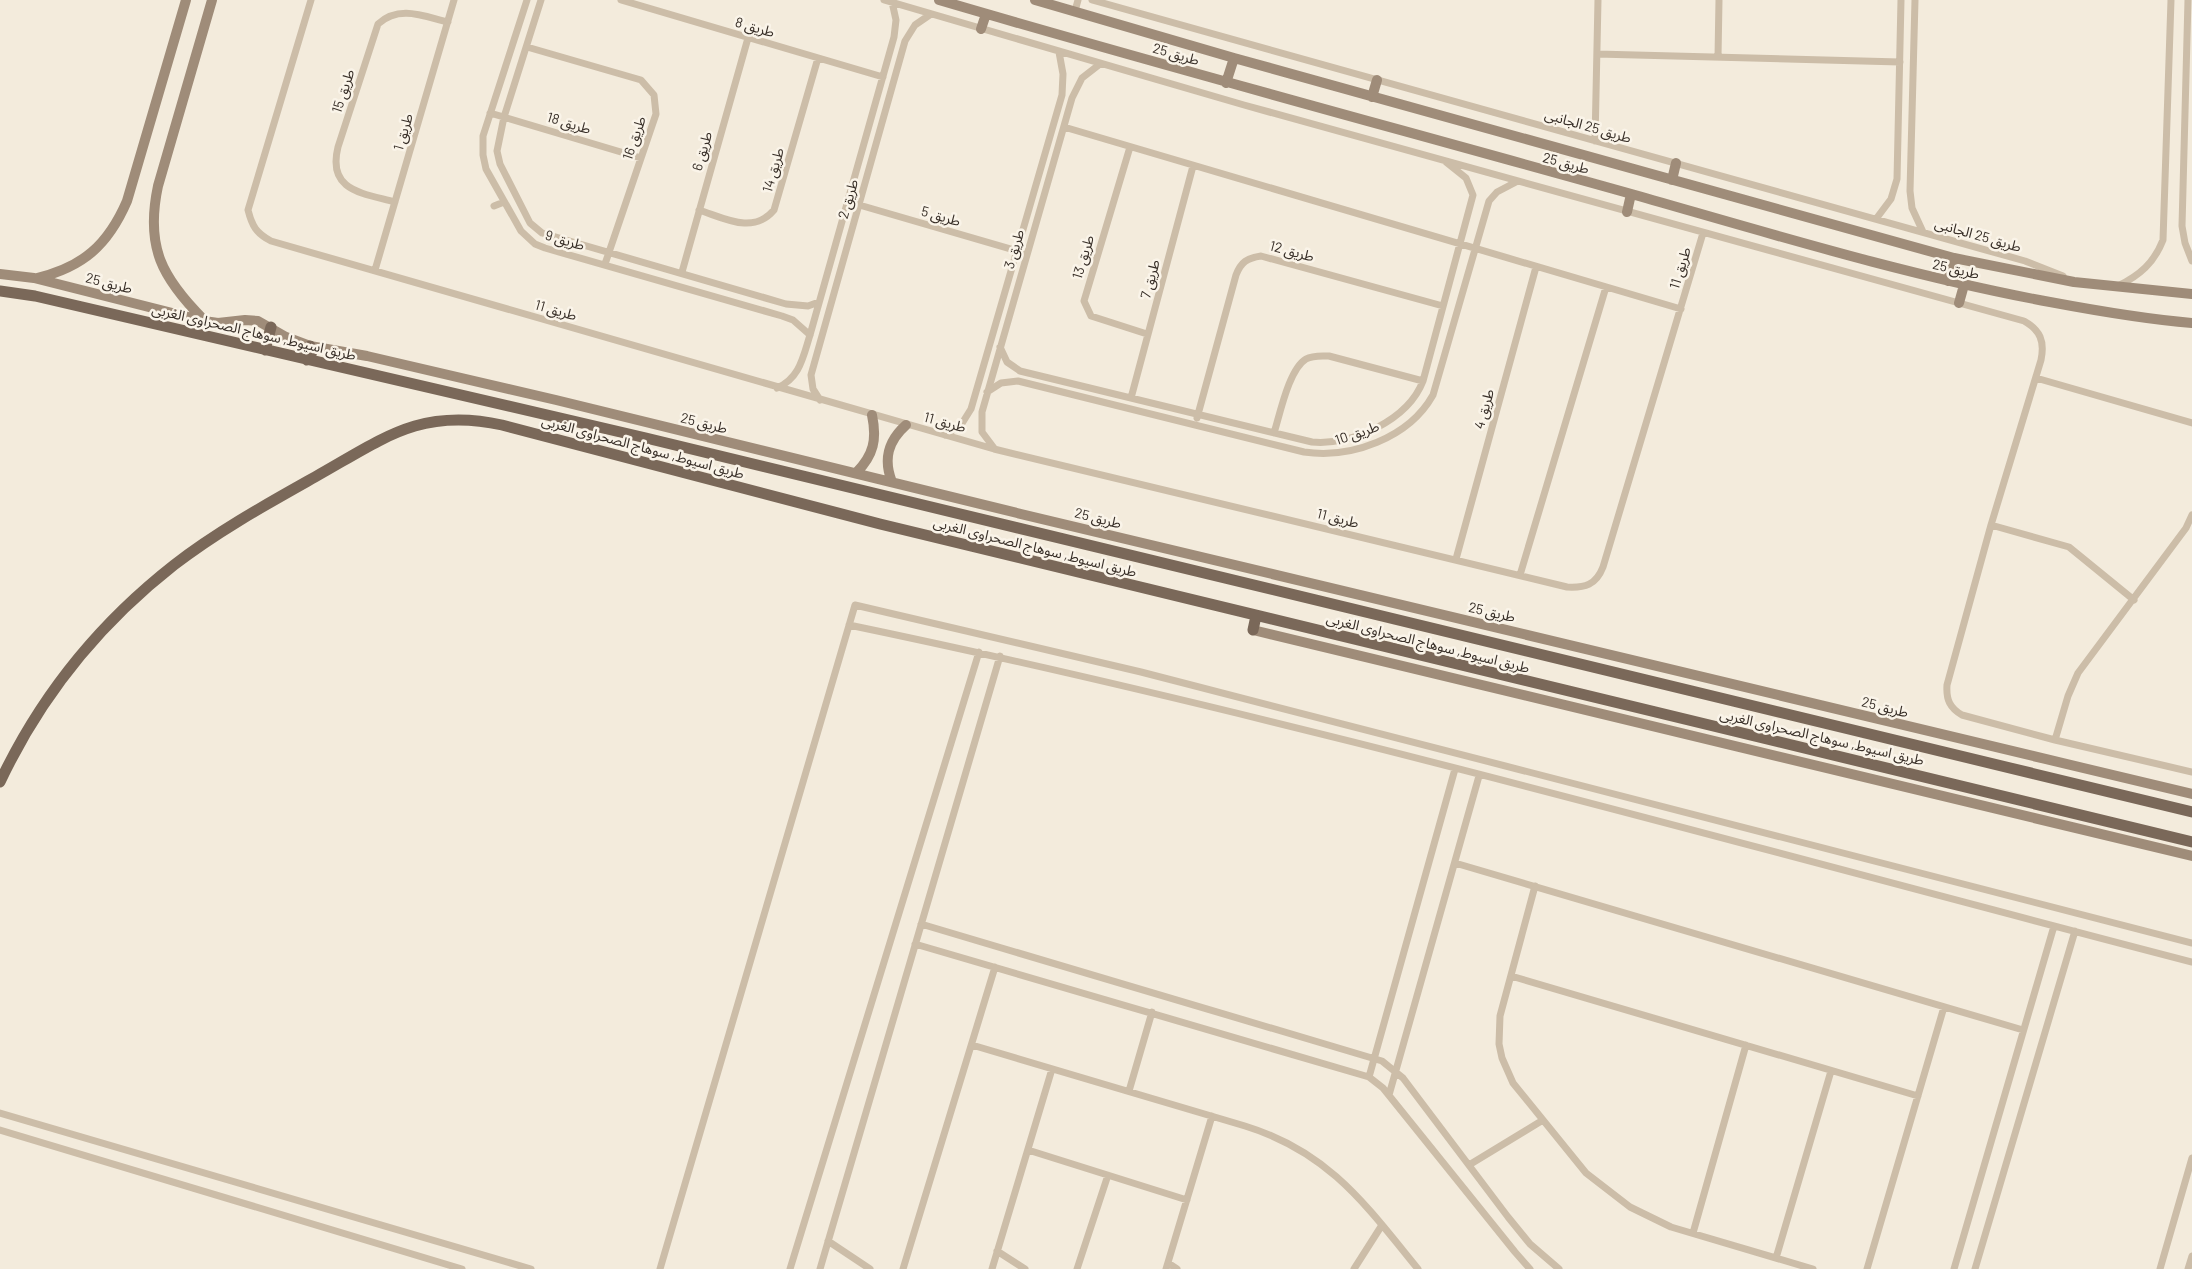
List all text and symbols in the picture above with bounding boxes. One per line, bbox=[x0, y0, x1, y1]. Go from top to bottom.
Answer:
street label: طريق 8 bbox=[733, 13, 777, 42]
street label: طريق 25 bbox=[1150, 39, 1201, 70]
street label: طريق 15 bbox=[327, 67, 359, 115]
street label: طريق 25 الجانبى bbox=[1542, 105, 1633, 148]
street label: طريق 18 bbox=[545, 108, 593, 139]
street label: طريق 1 bbox=[389, 111, 418, 153]
street label: طريق 16 bbox=[618, 114, 651, 163]
street label: طريق 6 bbox=[688, 129, 717, 173]
street label: طريق 14 bbox=[758, 146, 789, 195]
street label: طريق 25 bbox=[1540, 148, 1591, 179]
street label: طريق 2 bbox=[834, 177, 863, 221]
street label: طريق 5 bbox=[919, 202, 963, 231]
street label: طريق 25 الجانبى bbox=[1932, 214, 2023, 257]
street label: طريق 9 bbox=[543, 226, 587, 255]
street label: طريق 3 bbox=[1000, 227, 1029, 271]
street label: طريق 13 bbox=[1068, 233, 1099, 281]
street label: طريق 12 bbox=[1268, 236, 1316, 267]
street label: طريق 11 bbox=[1665, 245, 1696, 291]
street label: طريق 25 bbox=[1931, 255, 1981, 284]
street label: طريق 7 bbox=[1136, 258, 1165, 301]
street label: طريق 25 bbox=[83, 269, 134, 298]
street label: طريق 11 bbox=[533, 295, 579, 326]
street label: طريق اسيوط, سوهاج الصحراوى الغربى bbox=[150, 300, 358, 366]
street label: طريق 4 bbox=[1470, 387, 1499, 431]
street label: طريق 11 bbox=[922, 408, 968, 437]
street label: طريق 25 bbox=[678, 409, 729, 438]
street label: طريق اسيوط, سوهاج الصحراوى الغربى bbox=[539, 411, 746, 485]
street label: طريق 10 bbox=[1332, 417, 1382, 450]
street label: طريق 25 bbox=[1072, 504, 1123, 533]
street label: طريق 11 bbox=[1315, 504, 1361, 533]
street label: طريق اسيوط, سوهاج الصحراوى الغربى bbox=[931, 513, 1139, 583]
street label: طريق 25 bbox=[1467, 598, 1517, 627]
street label: طريق اسيوط, سوهاج الصحراوى الغربى bbox=[1324, 609, 1532, 679]
street label: طريق 25 bbox=[1859, 693, 1910, 722]
street label: طريق اسيوط, سوهاج الصحراوى الغربى bbox=[1718, 705, 1926, 771]

